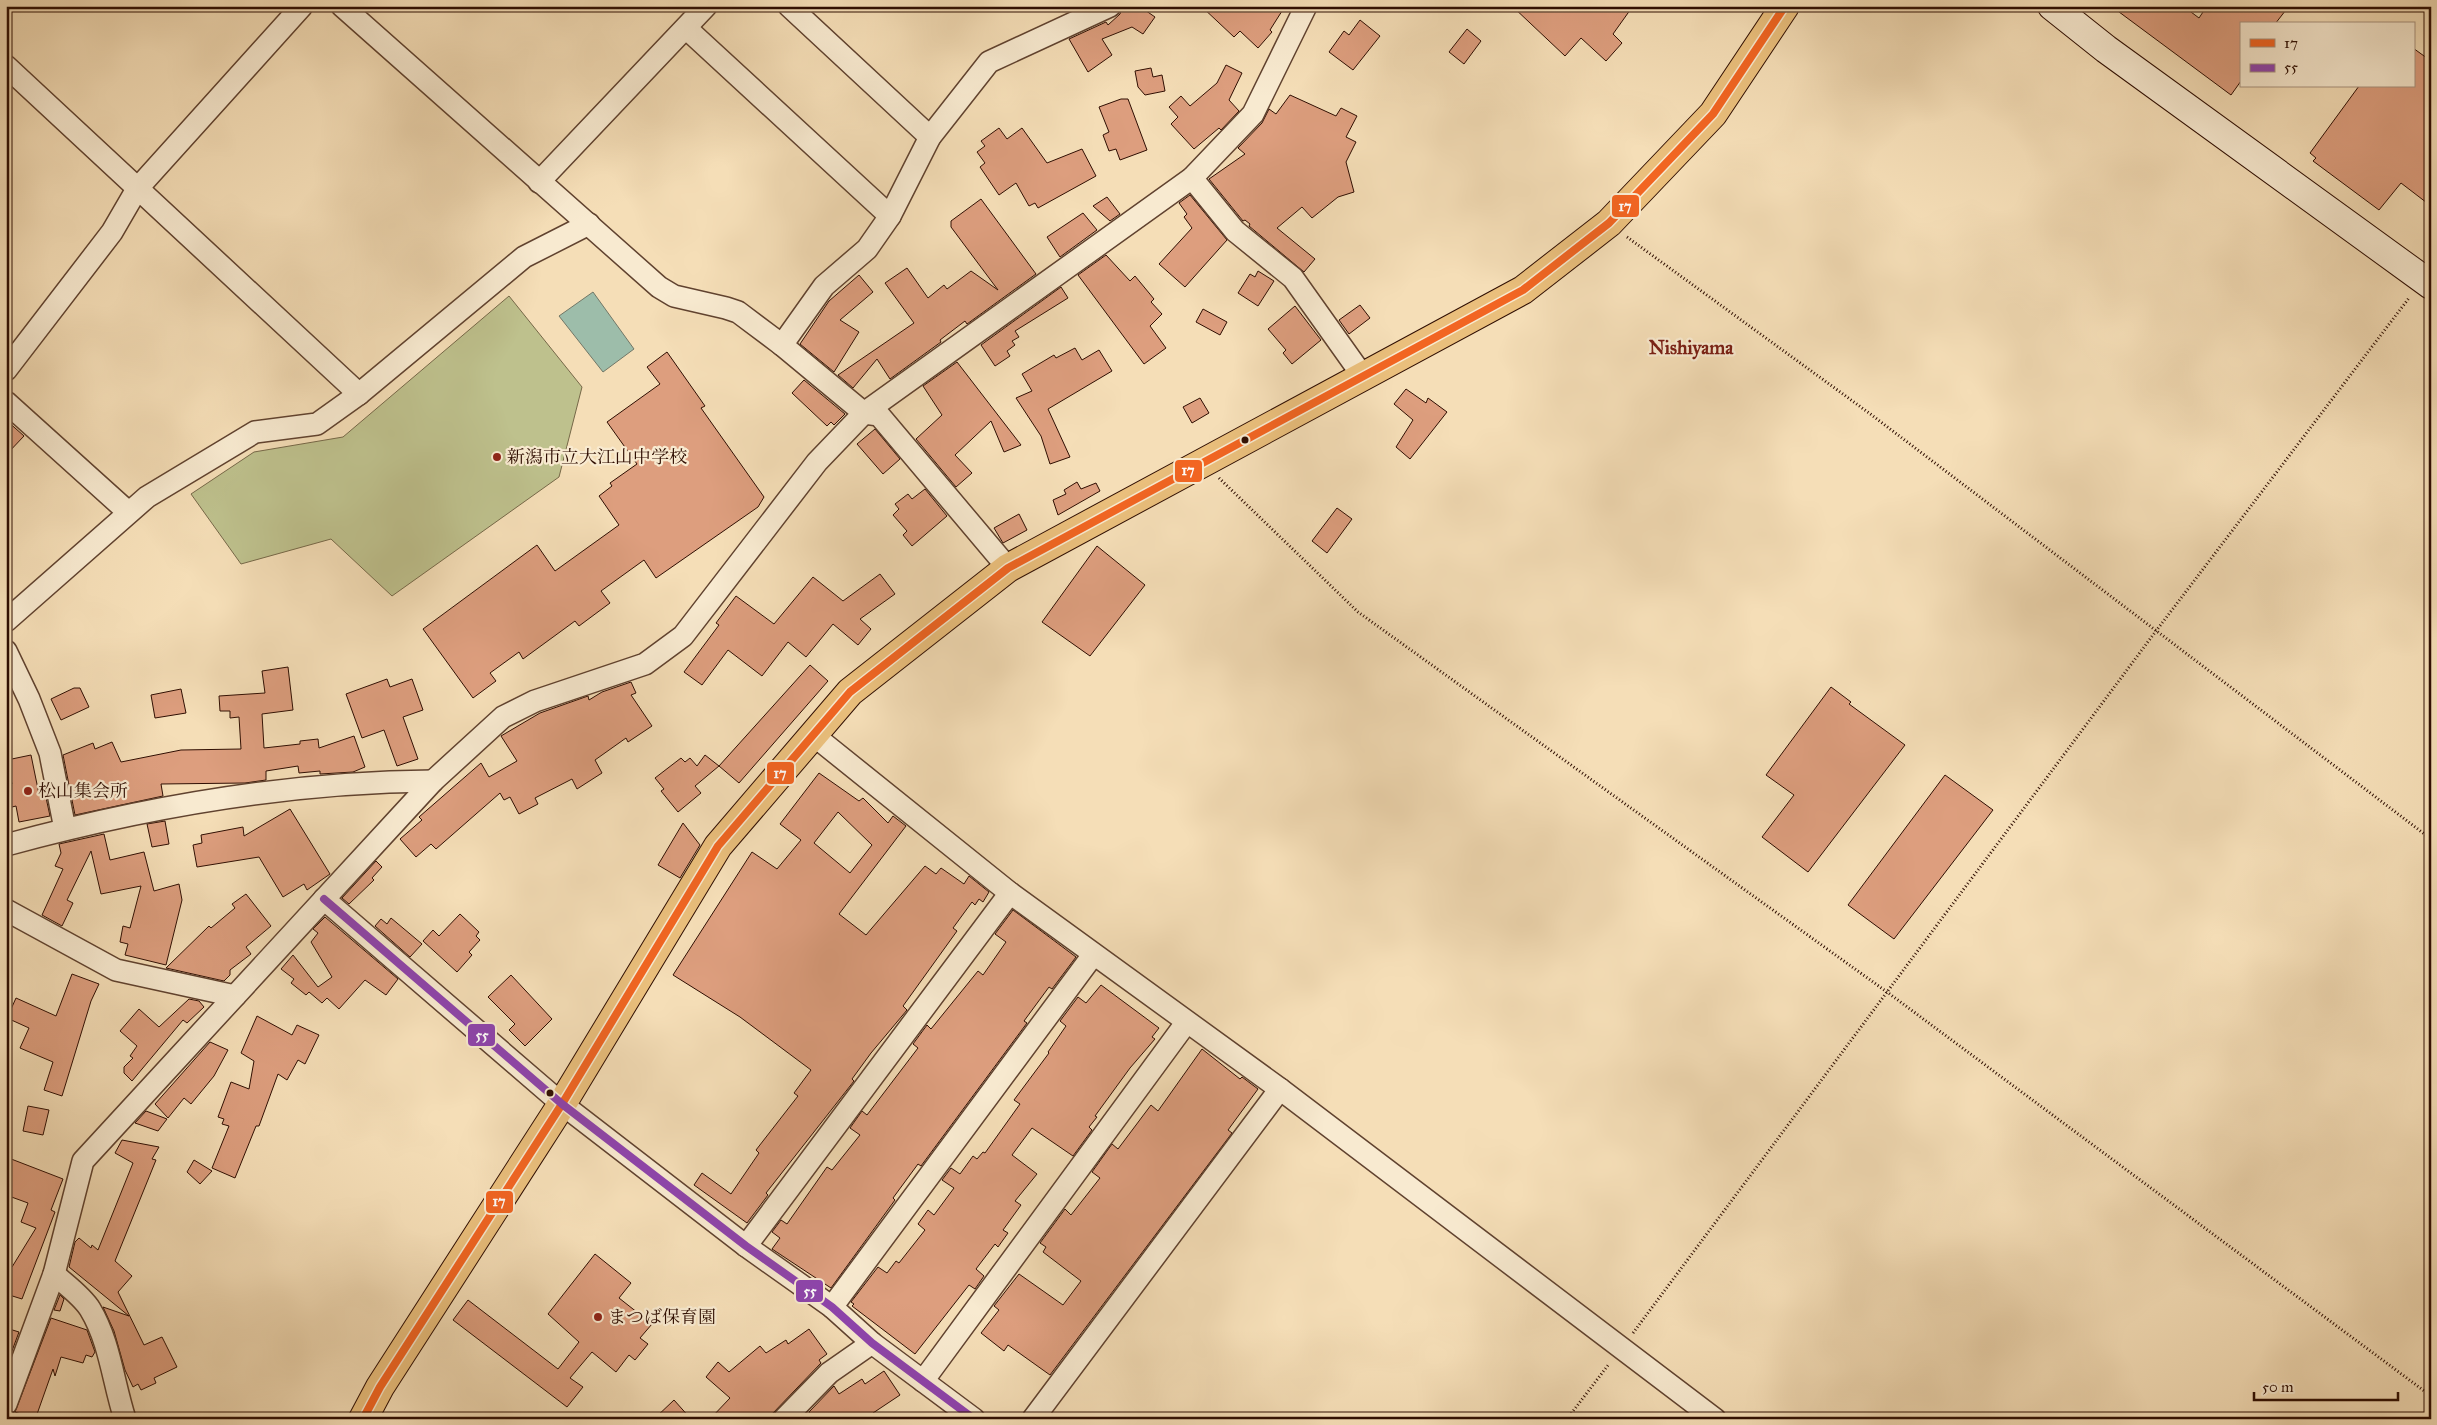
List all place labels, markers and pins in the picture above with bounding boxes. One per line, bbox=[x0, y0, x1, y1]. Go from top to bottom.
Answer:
unlabelled marker bbox=[1240, 435, 1250, 445]
place label: 新潟市立大江山中学校 bbox=[507, 446, 687, 468]
marker: 新潟市立大江山中学校 bbox=[491, 451, 503, 463]
place label: 松山集会所 bbox=[38, 780, 128, 802]
marker: 松山集会所 bbox=[22, 785, 34, 797]
unlabelled marker bbox=[545, 1088, 555, 1098]
place label: まつば保育園 bbox=[608, 1306, 716, 1328]
marker: まつば保育園 bbox=[592, 1311, 604, 1323]

